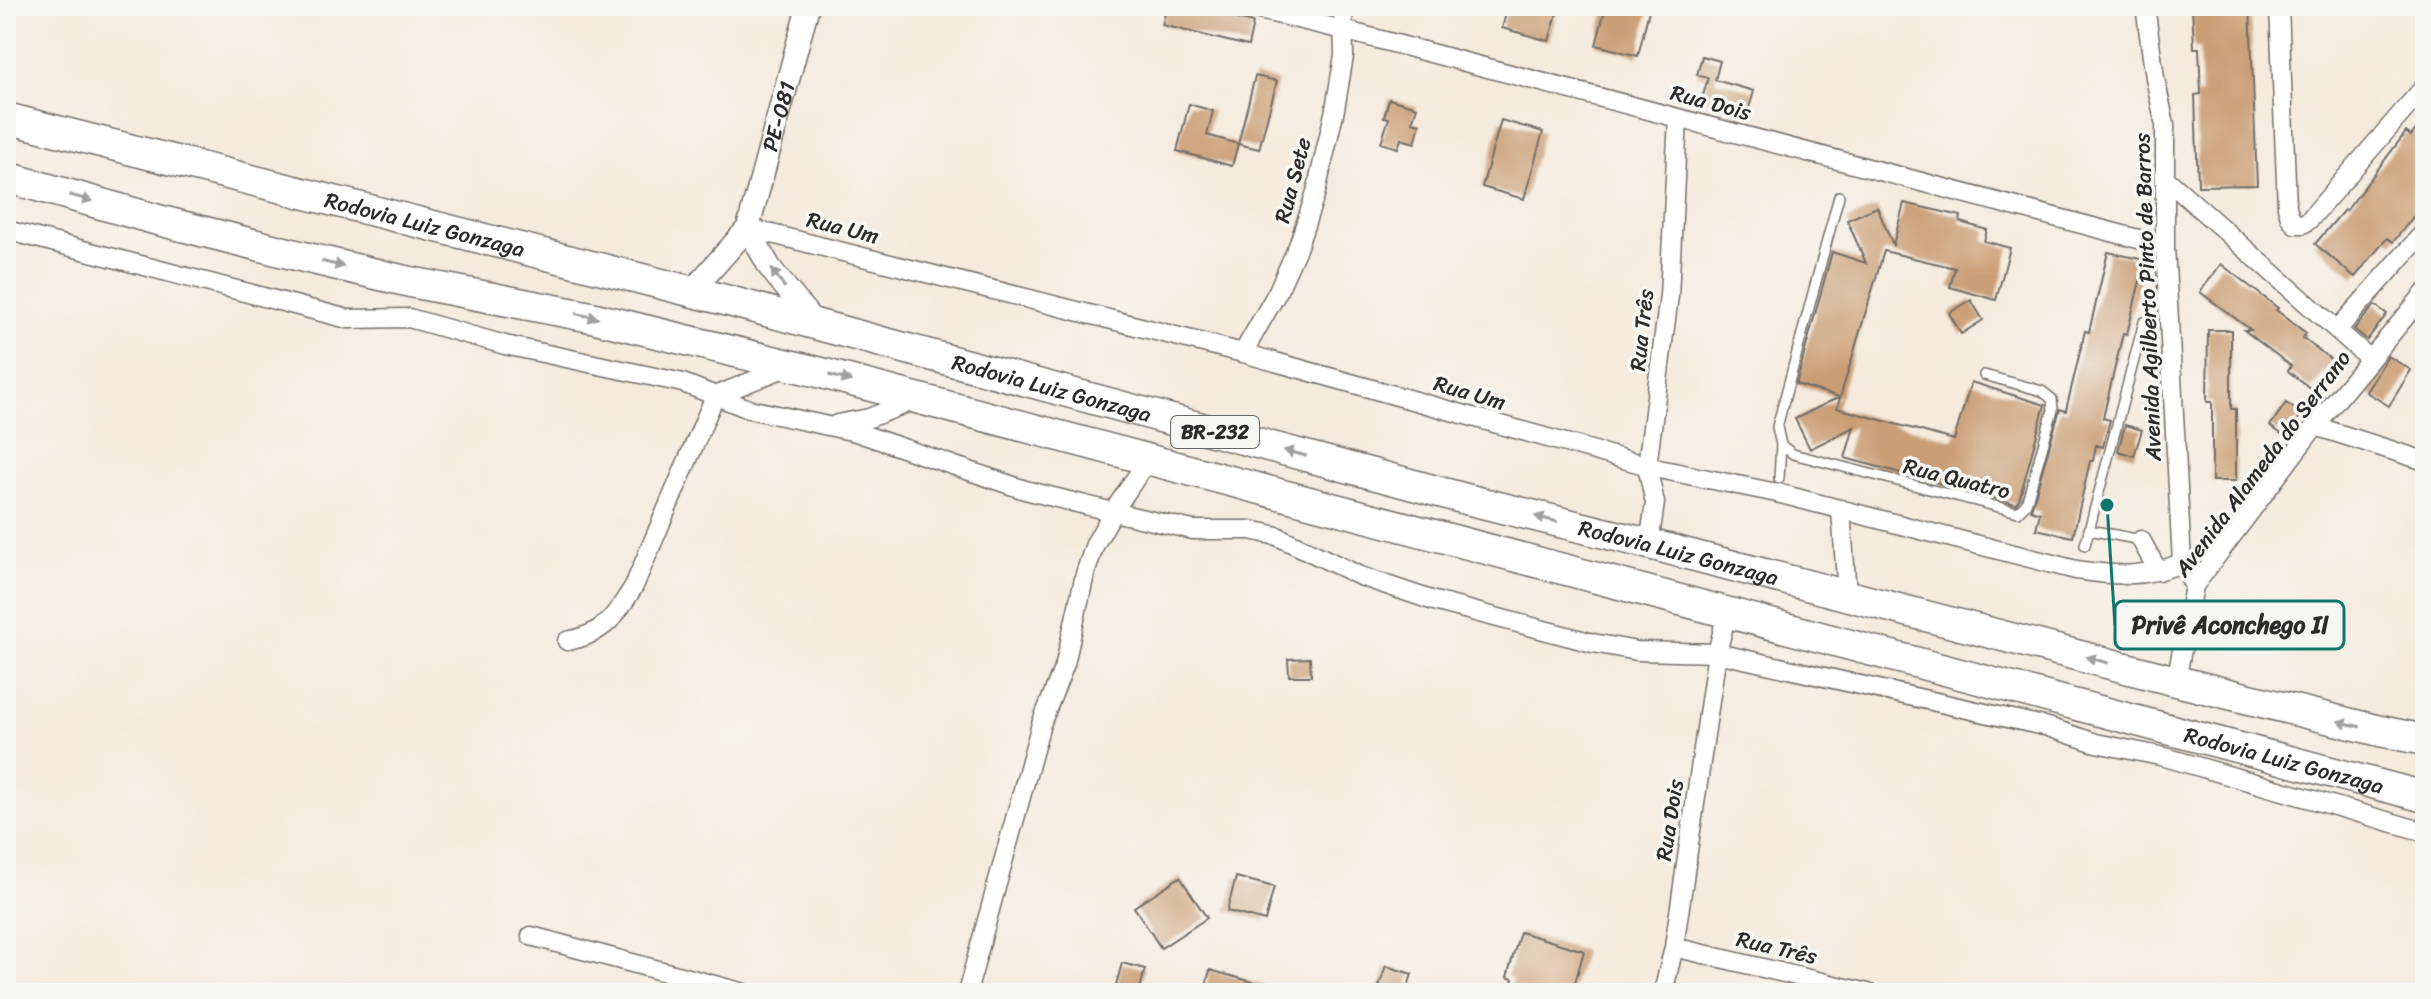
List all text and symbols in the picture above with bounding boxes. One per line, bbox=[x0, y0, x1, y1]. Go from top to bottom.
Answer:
street label: Rua Dois bbox=[1666, 73, 1756, 132]
street label: PE-081 bbox=[751, 77, 807, 156]
street label: Avenida Agilberto Pinto de Barros bbox=[2122, 131, 2173, 463]
street label: Rua Sete bbox=[1262, 133, 1323, 227]
street label: Rodovia Luiz Gonzaga bbox=[320, 180, 529, 269]
one-way arrow bbox=[70, 192, 94, 205]
street label: Rua Um bbox=[803, 200, 883, 255]
one-way arrow bbox=[320, 258, 345, 271]
one-way arrow bbox=[771, 268, 786, 289]
street label: Rua Três bbox=[1618, 286, 1665, 373]
one-way arrow bbox=[575, 311, 600, 323]
street label: Avenida Alameda do Serrano bbox=[2163, 341, 2361, 586]
street label: Rodovia Luiz Gonzaga bbox=[948, 343, 1156, 434]
street label: Rua Um bbox=[1429, 364, 1511, 421]
one-way arrow bbox=[827, 373, 852, 385]
road number: BR-232 bbox=[1171, 416, 1259, 448]
street label: Rua Quatro bbox=[1899, 446, 2014, 511]
one-way arrow bbox=[1282, 447, 1307, 459]
street label: Rodovia Luiz Gonzaga bbox=[1574, 508, 1783, 597]
one-way arrow bbox=[1534, 512, 1559, 525]
callout: Privê Aconchego II bbox=[2115, 601, 2344, 649]
text: Privê Aconchego II bbox=[2131, 604, 2329, 646]
one-way arrow bbox=[2084, 654, 2109, 666]
street label: Rodovia Luiz Gonzaga bbox=[2180, 715, 2388, 805]
one-way arrow bbox=[2336, 717, 2361, 729]
street label: Rua Dois bbox=[1644, 776, 1695, 864]
street label: Rua Três bbox=[1733, 919, 1822, 976]

